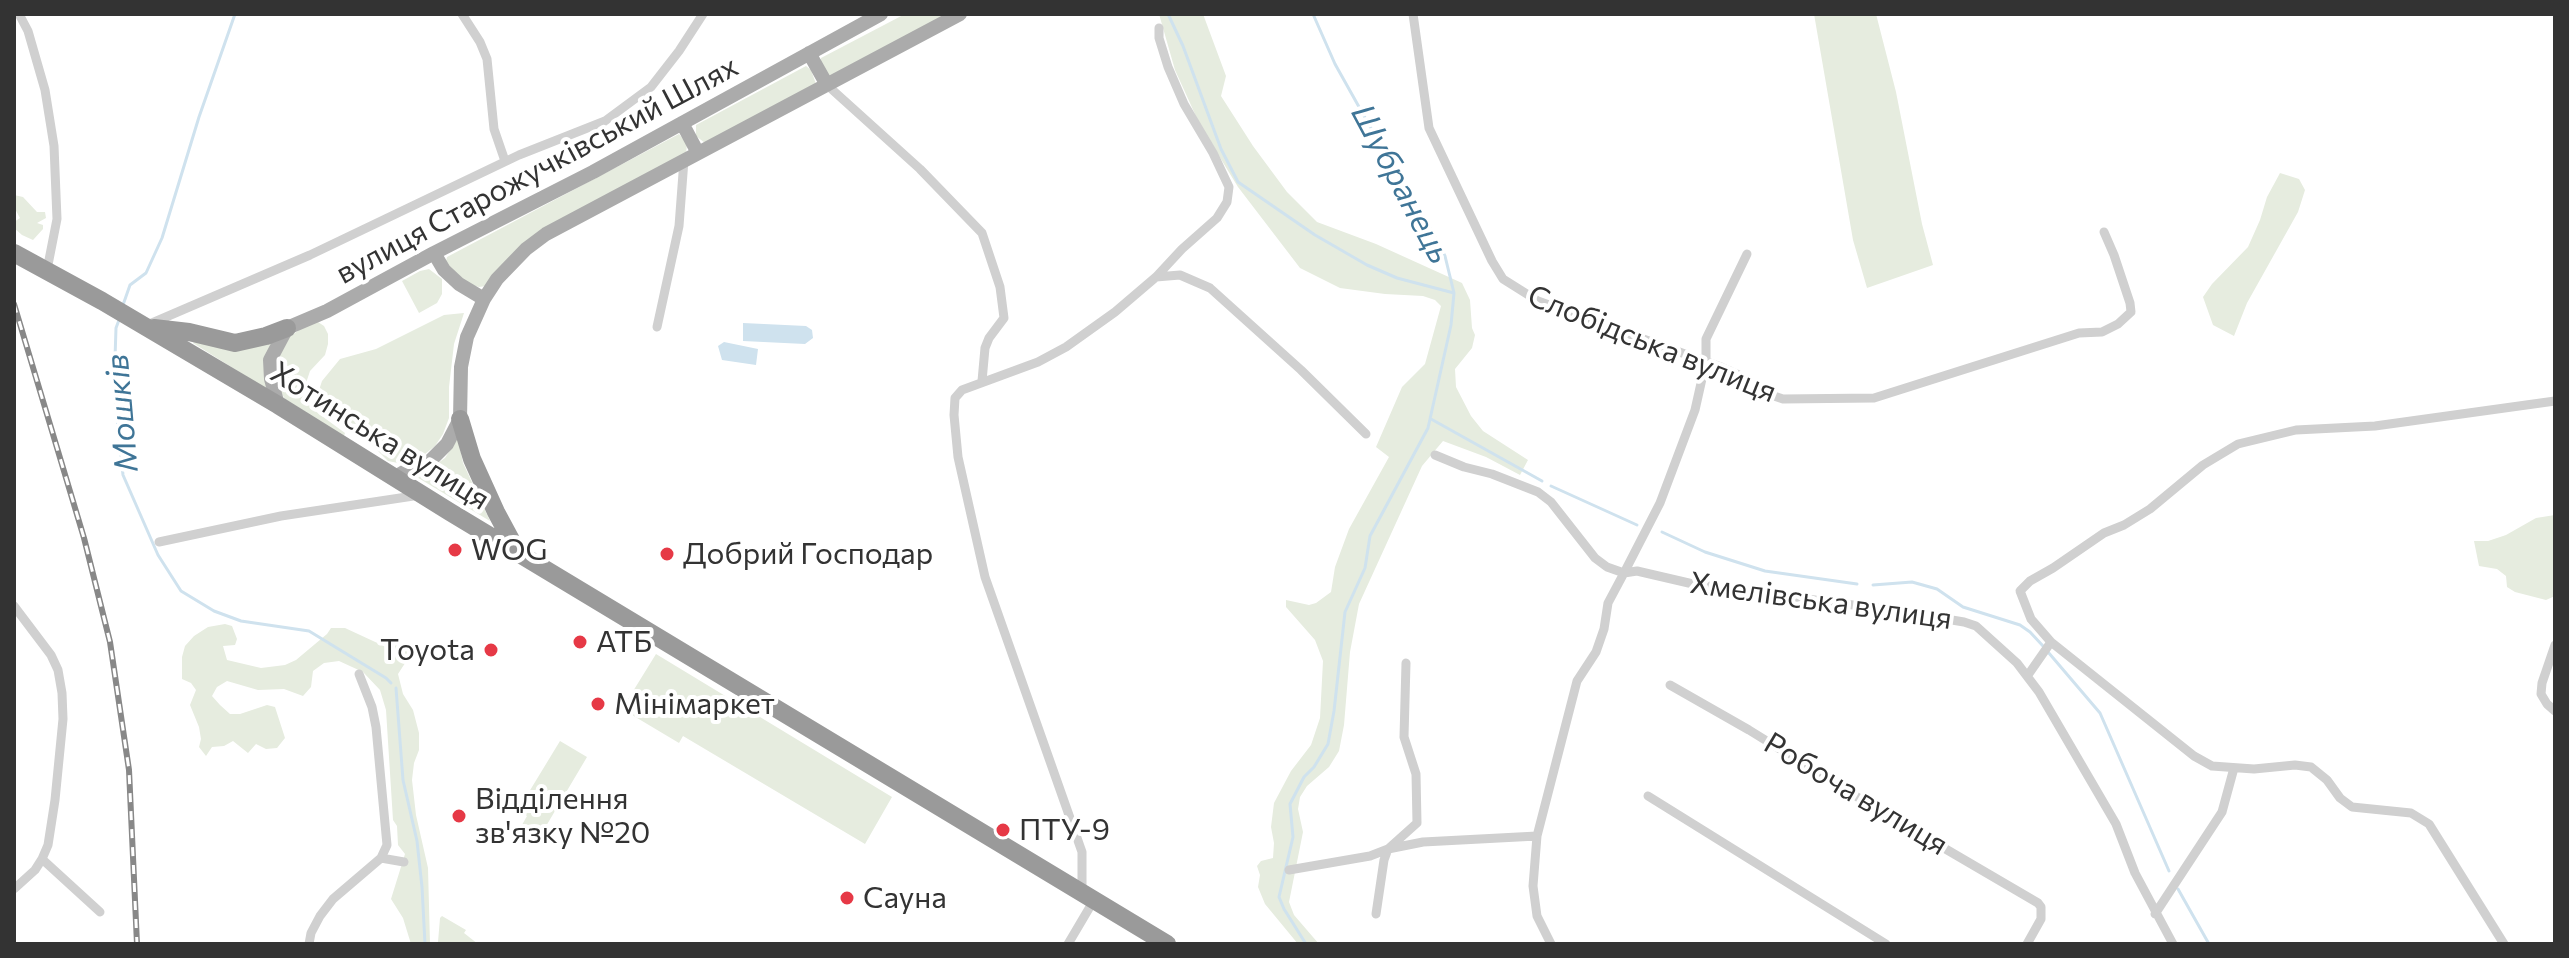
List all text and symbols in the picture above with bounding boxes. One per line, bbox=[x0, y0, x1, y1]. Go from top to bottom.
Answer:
street label: вулиця Старожучківський Шлях bbox=[330, 48, 744, 292]
water label: Шубранець bbox=[1343, 98, 1459, 270]
street label: Слобідська вулиця bbox=[1522, 278, 1782, 410]
water label: Мошків bbox=[98, 352, 146, 474]
street label: Хотинська вулиця bbox=[264, 354, 496, 518]
place label: WOG bbox=[471, 532, 547, 568]
place label: Добрий Господар bbox=[683, 536, 933, 572]
marker: WOG bbox=[446, 541, 464, 559]
marker: Добрий Господар bbox=[658, 545, 676, 563]
street label: Хмелівська вулиця bbox=[1688, 565, 1954, 637]
place label: АТБ bbox=[596, 624, 652, 660]
place label: Toyota bbox=[380, 632, 475, 668]
marker: АТБ bbox=[571, 633, 589, 651]
marker: Toyota bbox=[482, 641, 500, 659]
place label: Мінімаркет bbox=[614, 686, 775, 722]
marker: Мінімаркет bbox=[589, 695, 607, 713]
street label: Робоча вулиця bbox=[1758, 725, 1954, 863]
place label: Відділення зв'язку №20 bbox=[475, 781, 650, 852]
marker: Відділення зв'язку №20 bbox=[450, 807, 468, 825]
place label: ПТУ-9 bbox=[1019, 812, 1110, 848]
marker: ПТУ-9 bbox=[994, 821, 1012, 839]
place label: Сауна bbox=[863, 880, 947, 916]
marker: Сауна bbox=[838, 889, 856, 907]

